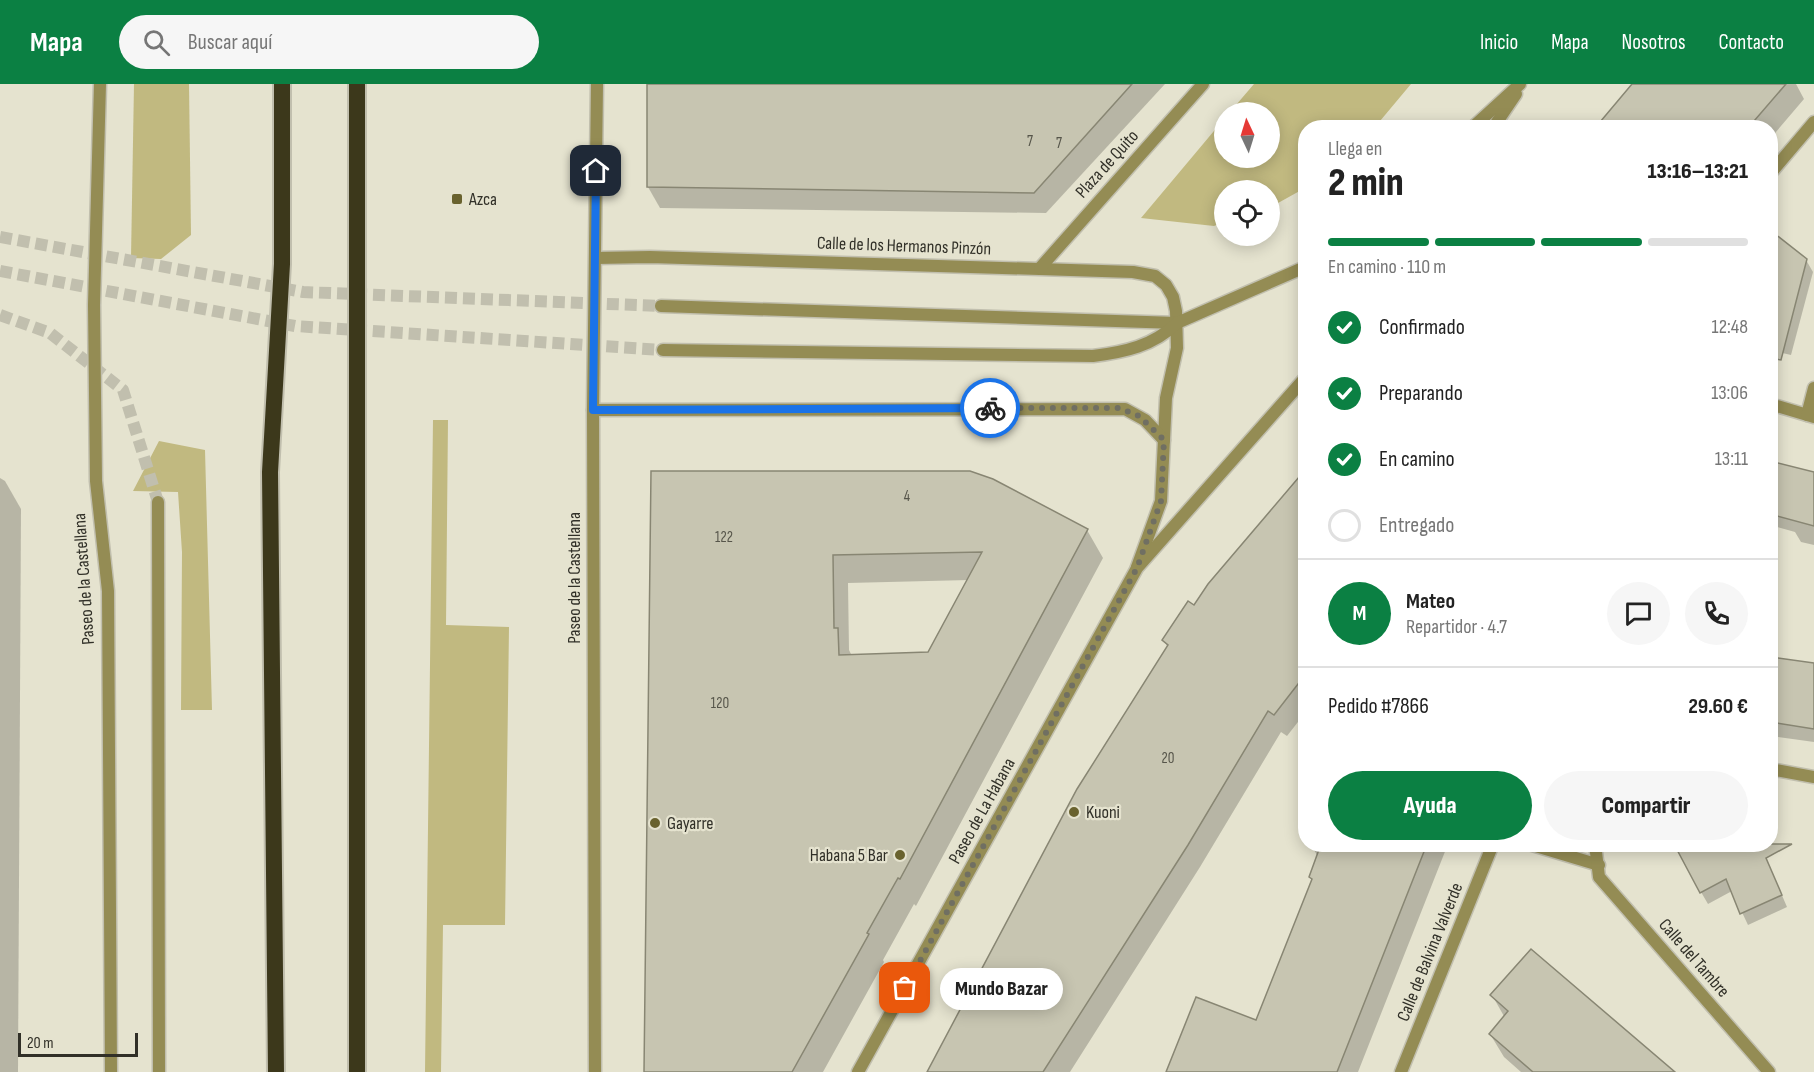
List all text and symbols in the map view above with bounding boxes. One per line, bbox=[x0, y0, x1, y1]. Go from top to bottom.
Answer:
search box bbox=[119, 15, 539, 69]
text: Mapa bbox=[30, 26, 83, 59]
icon: search bbox=[140, 26, 173, 59]
text: Buscar aquí bbox=[188, 29, 272, 56]
text: Inicio bbox=[1480, 30, 1518, 55]
text: Mapa bbox=[1551, 30, 1589, 55]
text: Nosotros bbox=[1622, 30, 1686, 55]
text: Contacto bbox=[1719, 30, 1784, 55]
north arrow bbox=[1214, 102, 1280, 168]
map controls bbox=[1214, 102, 1280, 246]
street label: Plaza de Quito bbox=[1071, 126, 1143, 202]
house number: 7 bbox=[1027, 132, 1033, 151]
house number: 7 bbox=[1056, 134, 1062, 153]
text: Llega en bbox=[1328, 137, 1382, 161]
pin bbox=[570, 145, 621, 196]
icon: home bbox=[579, 154, 612, 187]
text: 13:16–13:21 bbox=[1648, 158, 1748, 185]
text: 2 min bbox=[1328, 160, 1404, 207]
button: locate bbox=[1214, 180, 1280, 246]
place label: Azca bbox=[468, 189, 497, 210]
marker: Azca bbox=[450, 192, 464, 206]
street label: Calle de los Hermanos Pinzón bbox=[816, 232, 992, 260]
text: En camino · 110 m bbox=[1328, 255, 1446, 279]
icon: check bbox=[1328, 311, 1361, 344]
text: Confirmado bbox=[1379, 314, 1465, 341]
text: 12:48 bbox=[1712, 315, 1748, 339]
icon: check bbox=[1328, 377, 1361, 410]
courier bbox=[960, 378, 1020, 438]
text: Preparando bbox=[1379, 380, 1463, 407]
text: 13:06 bbox=[1711, 381, 1748, 405]
icon: bike bbox=[974, 392, 1007, 425]
icon: check bbox=[1328, 443, 1361, 476]
text: En camino bbox=[1379, 446, 1455, 473]
text: 13:11 bbox=[1715, 447, 1748, 471]
house number: 4 bbox=[904, 487, 910, 506]
street label: Paseo de la Castellana bbox=[564, 512, 585, 644]
text: Entregado bbox=[1379, 512, 1454, 539]
street label: Paseo de la Castellana bbox=[69, 513, 99, 645]
house number: 122 bbox=[715, 528, 733, 547]
button: chat bbox=[1607, 582, 1670, 645]
button: phone bbox=[1685, 582, 1748, 645]
text: Mateo bbox=[1406, 588, 1455, 615]
text: M bbox=[1353, 600, 1366, 627]
text: Repartidor · 4.7 bbox=[1406, 615, 1507, 639]
text: Pedido #7866 bbox=[1328, 693, 1429, 720]
text: 29.60 € bbox=[1688, 693, 1748, 720]
house number: 120 bbox=[711, 694, 729, 713]
house number: 20 bbox=[1162, 749, 1174, 768]
street label: Paseo de La Habana bbox=[944, 754, 1020, 867]
button: Ayuda bbox=[1328, 771, 1532, 840]
button: Compartir bbox=[1544, 771, 1748, 840]
place label: Kuoni bbox=[1086, 802, 1120, 823]
marker: Kuoni bbox=[1067, 805, 1081, 819]
place label: Gayarre bbox=[667, 813, 714, 834]
marker: Gayarre bbox=[648, 816, 662, 830]
place label: Habana 5 Bar bbox=[810, 845, 888, 866]
marker: Habana 5 Bar bbox=[893, 848, 907, 862]
street label: Calle de Balvina Valverde bbox=[1393, 880, 1467, 1024]
street label: Calle del Tambre bbox=[1654, 914, 1734, 1002]
pin bbox=[879, 962, 930, 1013]
callout: Mundo Bazar bbox=[941, 967, 1064, 1009]
icon: bag bbox=[888, 971, 921, 1004]
text: Mundo Bazar bbox=[955, 977, 1048, 1001]
scale bar bbox=[18, 1030, 138, 1058]
text: 20 m bbox=[27, 1034, 54, 1053]

